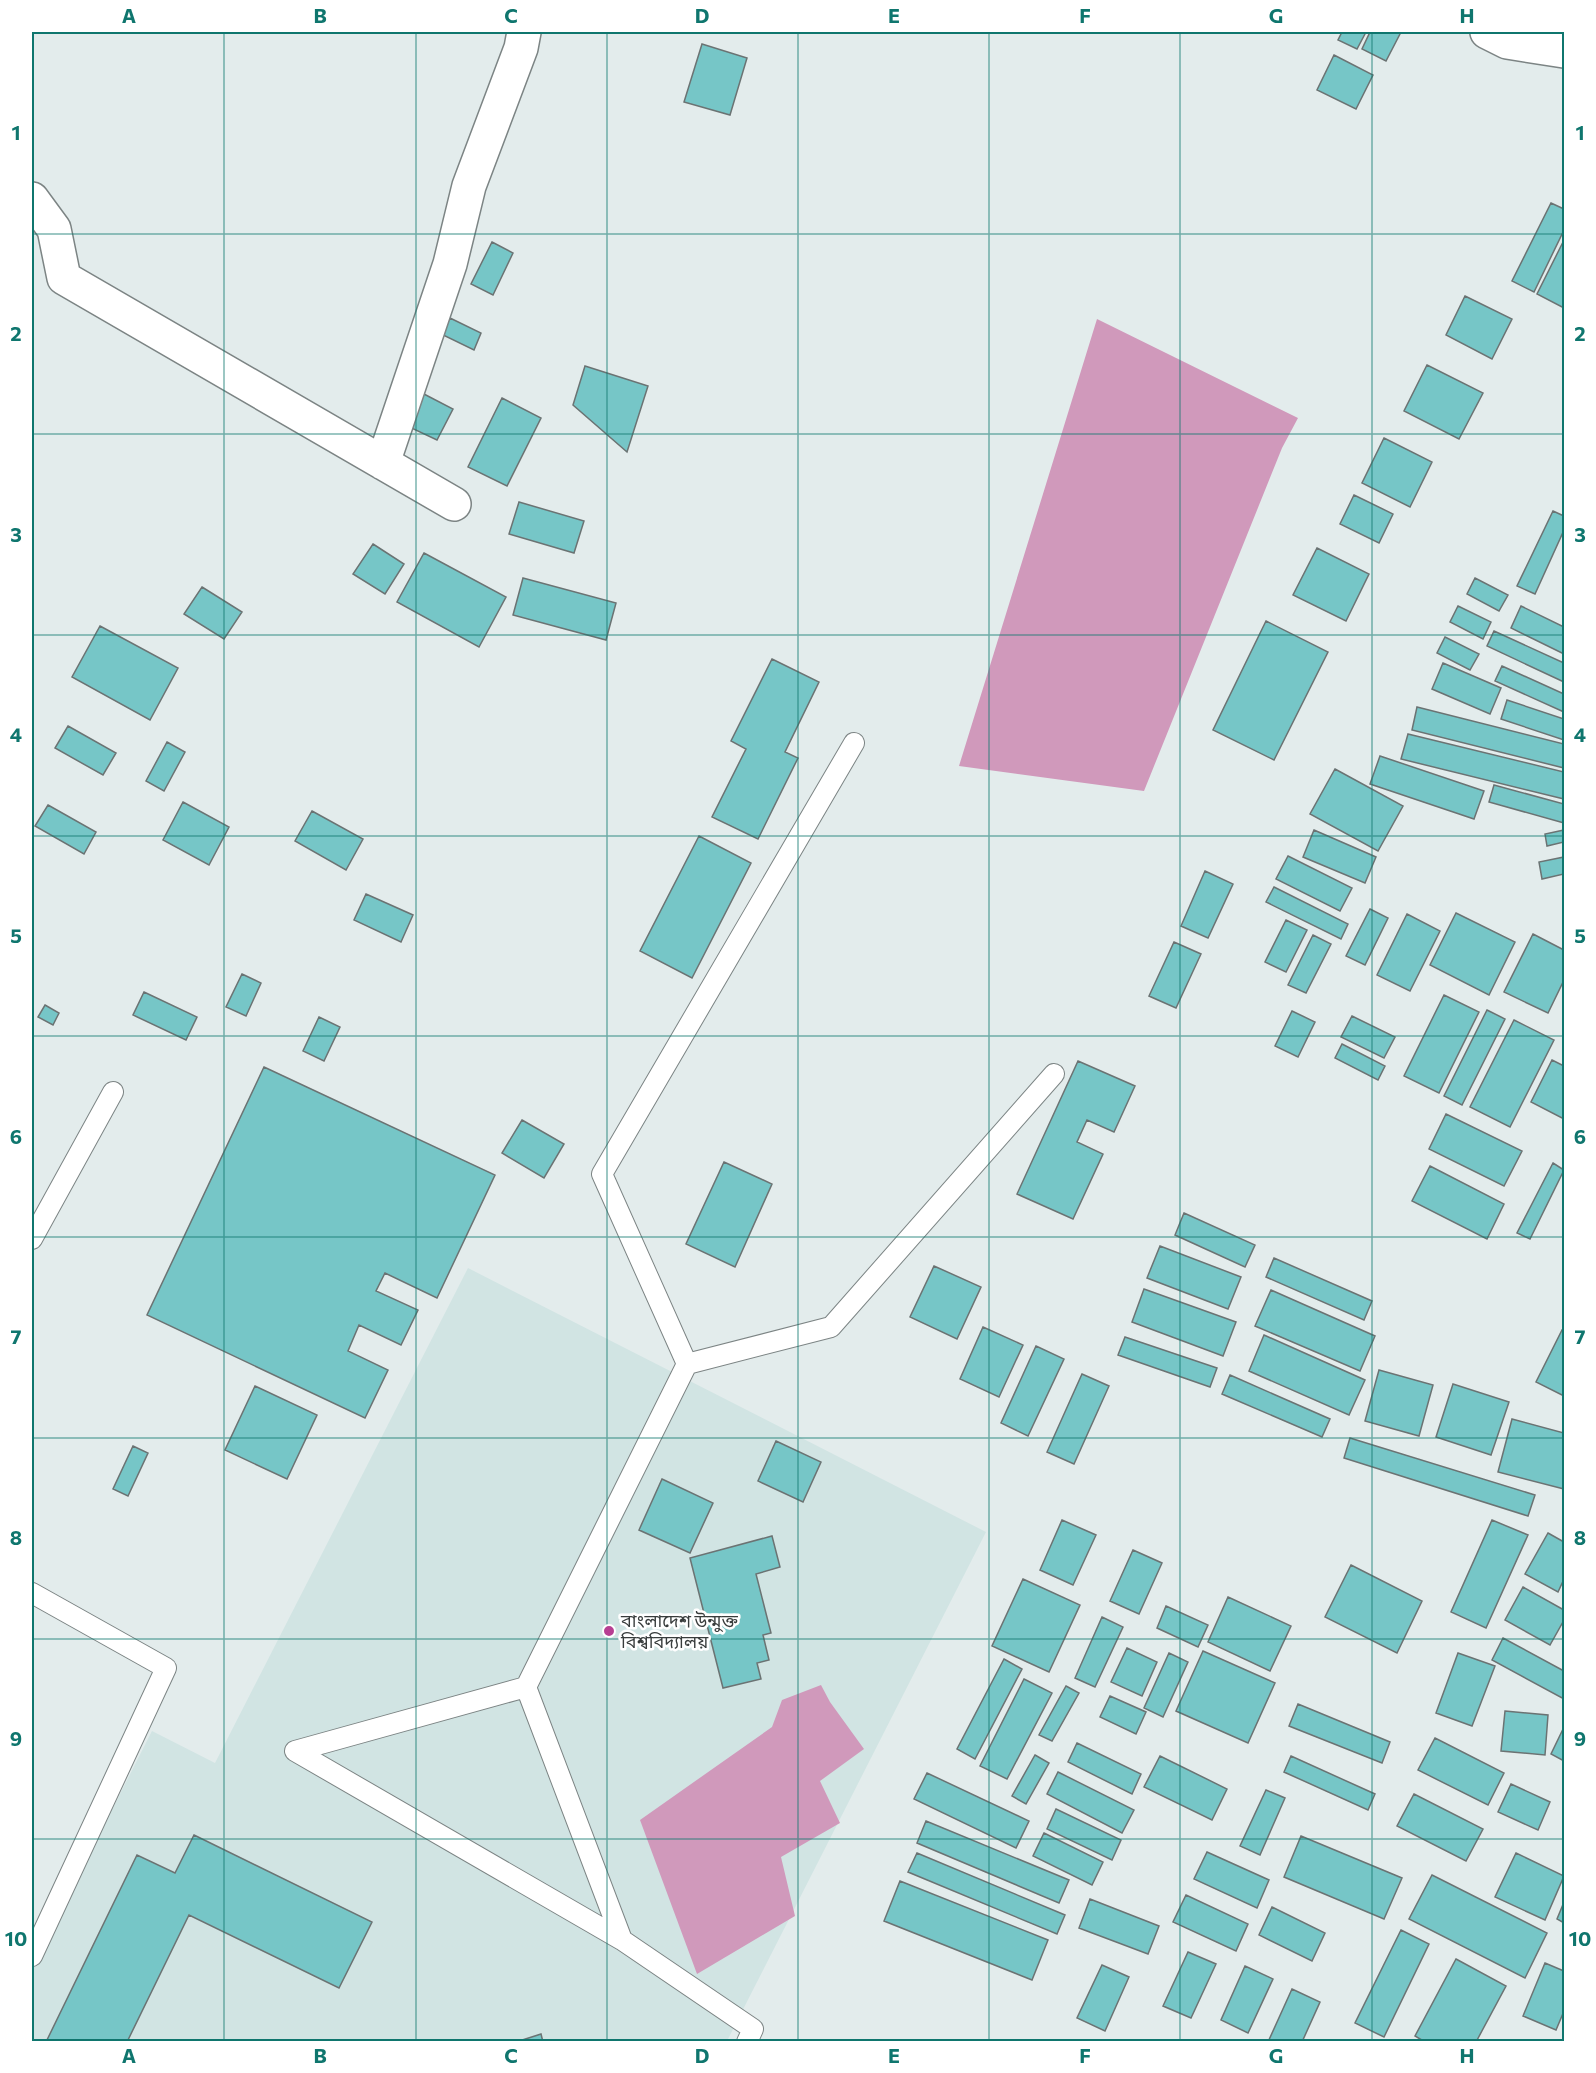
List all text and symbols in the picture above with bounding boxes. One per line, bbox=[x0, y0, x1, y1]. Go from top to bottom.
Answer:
text: A bbox=[122, 3, 136, 27]
text: B bbox=[313, 3, 327, 27]
text: C bbox=[504, 3, 518, 27]
text: D bbox=[695, 3, 709, 27]
text: E bbox=[888, 3, 900, 27]
text: F bbox=[1079, 3, 1091, 27]
text: G bbox=[1269, 3, 1283, 27]
text: H bbox=[1460, 3, 1475, 27]
text: 1 bbox=[11, 120, 21, 144]
text: 1 bbox=[1575, 120, 1585, 144]
text: 2 bbox=[10, 321, 22, 345]
text: 2 bbox=[1574, 321, 1586, 345]
text: 3 bbox=[10, 522, 22, 546]
text: 3 bbox=[1574, 522, 1586, 546]
text: 4 bbox=[10, 722, 22, 746]
text: 4 bbox=[1574, 722, 1586, 746]
text: 5 bbox=[10, 923, 22, 947]
text: 5 bbox=[1574, 923, 1586, 947]
text: 6 bbox=[10, 1124, 22, 1148]
text: 6 bbox=[1574, 1124, 1586, 1148]
text: 7 bbox=[11, 1324, 22, 1348]
text: 7 bbox=[1575, 1324, 1586, 1348]
text: 8 bbox=[10, 1525, 22, 1549]
text: 8 bbox=[1574, 1525, 1586, 1549]
place label: বাংলাদেশ উন্মুক্ত বিশ্ববিদ্যালয় bbox=[620, 1609, 738, 1652]
marker: বাংলাদেশ উন্মুক্ত বিশ্ববিদ্যালয় bbox=[602, 1624, 616, 1638]
text: 9 bbox=[10, 1726, 22, 1750]
text: 9 bbox=[1574, 1726, 1586, 1750]
text: 10 bbox=[5, 1926, 27, 1950]
text: 10 bbox=[1569, 1926, 1591, 1950]
text: A bbox=[122, 2043, 136, 2067]
text: B bbox=[313, 2043, 327, 2067]
text: C bbox=[504, 2043, 518, 2067]
text: D bbox=[695, 2043, 709, 2067]
text: E bbox=[888, 2043, 900, 2067]
text: F bbox=[1079, 2043, 1091, 2067]
text: G bbox=[1269, 2043, 1283, 2067]
text: H bbox=[1460, 2043, 1475, 2067]

